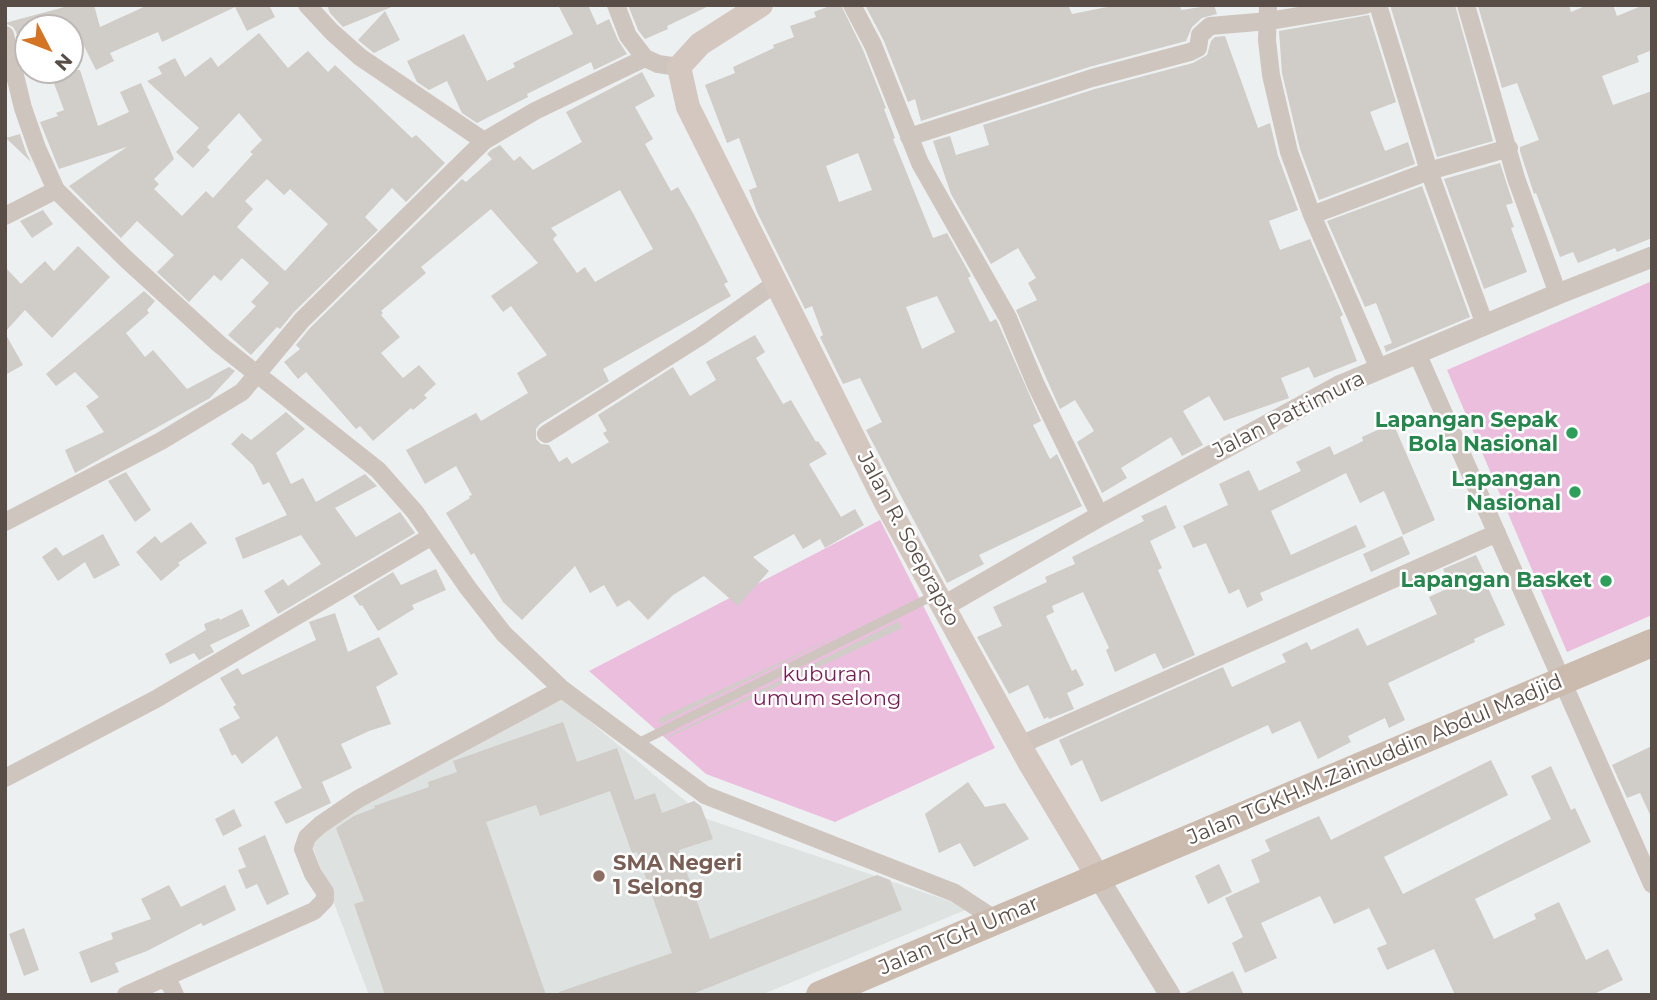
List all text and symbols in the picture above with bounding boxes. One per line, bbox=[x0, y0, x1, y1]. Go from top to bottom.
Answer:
north arrow bbox=[14, 14, 84, 84]
text: N bbox=[50, 49, 77, 75]
street label: Jalan Pattimura bbox=[1209, 366, 1369, 464]
place label: Lapangan Sepak Bola Nasional bbox=[1375, 408, 1558, 458]
marker: Lapangan Sepak Bola Nasional bbox=[1564, 425, 1580, 441]
street label: Jalan R. Soeprapto bbox=[851, 447, 965, 631]
place label: Lapangan Nasional bbox=[1451, 467, 1561, 517]
marker: Lapangan Nasional bbox=[1567, 484, 1583, 500]
place label: Lapangan Basket bbox=[1400, 568, 1592, 594]
marker: Lapangan Basket bbox=[1598, 573, 1614, 589]
park label: kuburan umum selong bbox=[753, 662, 901, 712]
street label: Jalan TGKH.M.Zainuddin Abdul Madjid bbox=[1184, 669, 1566, 851]
place label: SMA Negeri 1 Selong bbox=[613, 851, 742, 901]
marker: SMA Negeri 1 Selong bbox=[591, 868, 607, 884]
street label: Jalan TGH Umar bbox=[875, 891, 1043, 981]

